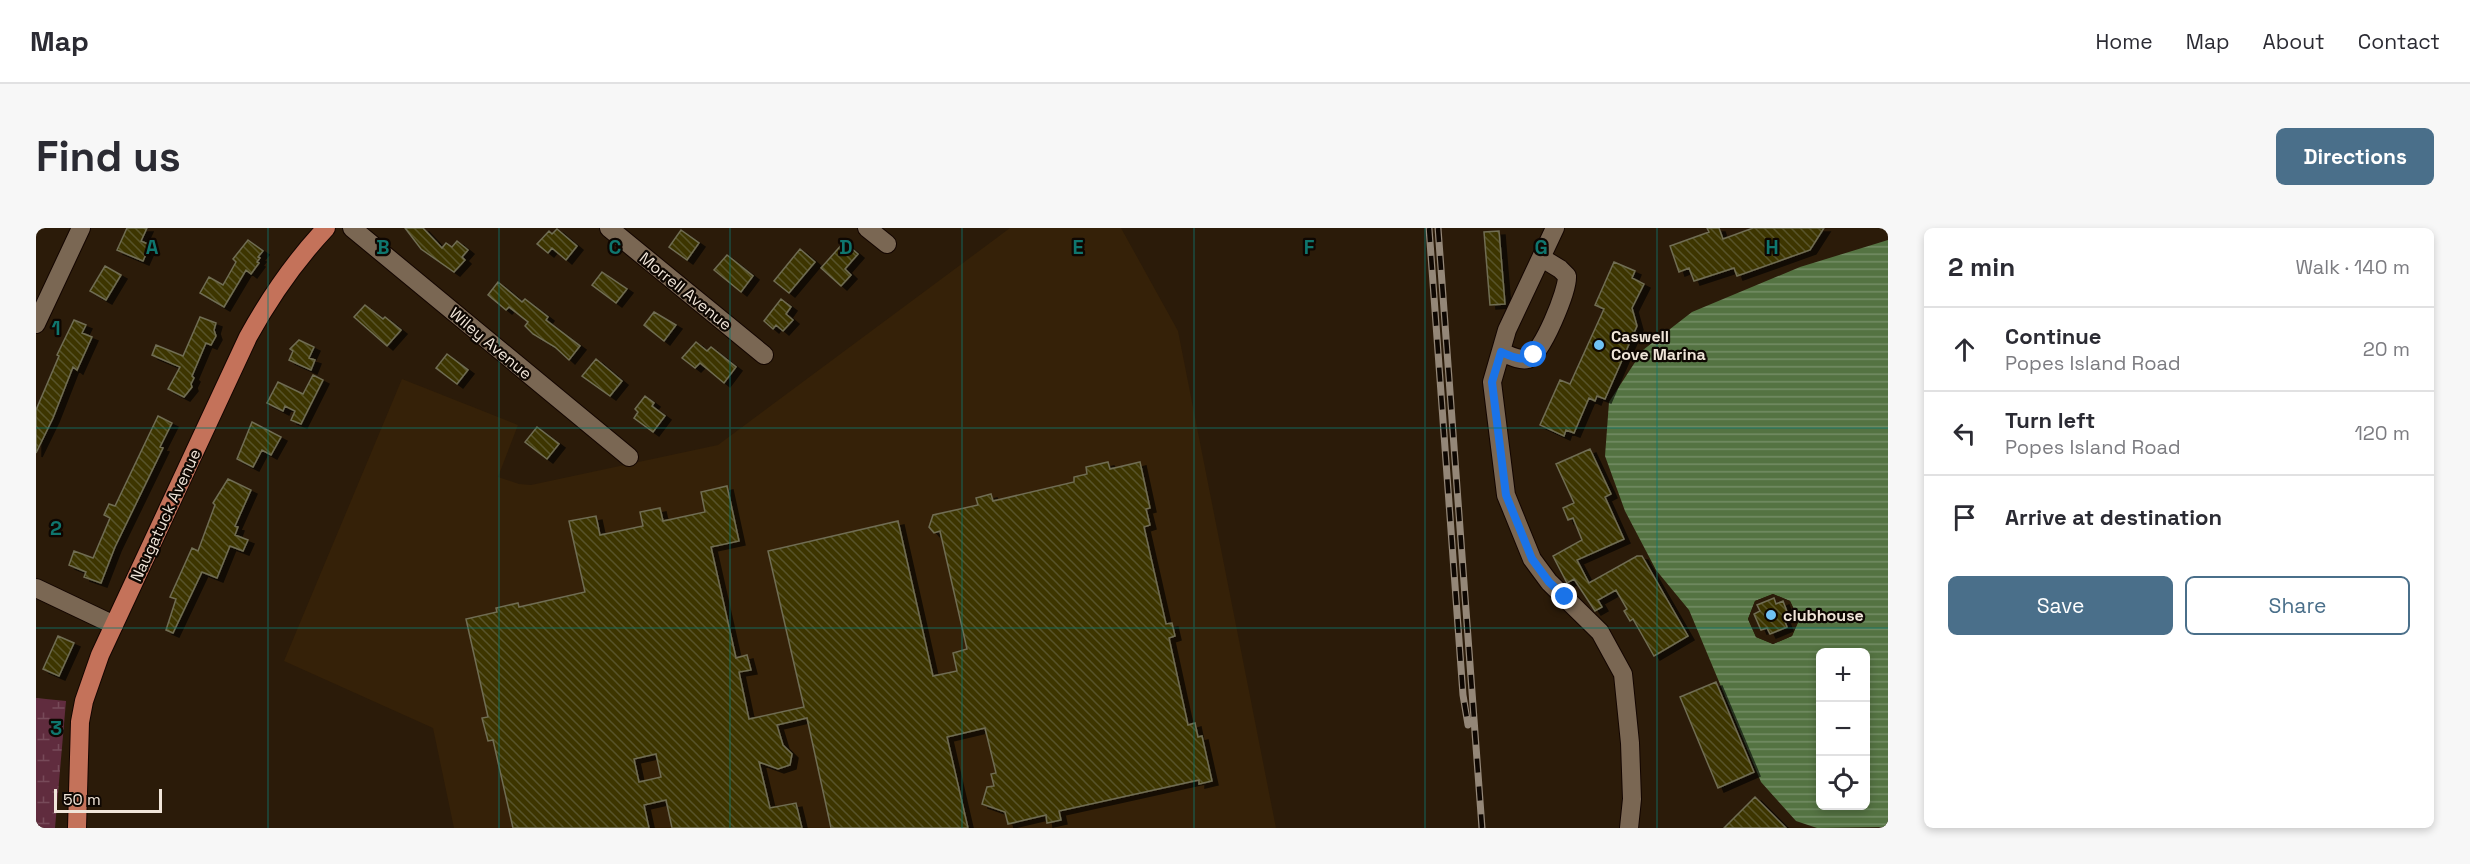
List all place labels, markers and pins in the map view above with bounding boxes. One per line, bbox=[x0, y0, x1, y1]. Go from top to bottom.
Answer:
place label: Caswell Cove Marina bbox=[1611, 326, 1706, 365]
marker: Caswell Cove Marina bbox=[1592, 338, 1606, 352]
place label: clubhouse bbox=[1783, 605, 1864, 626]
marker: clubhouse bbox=[1764, 608, 1778, 622]

